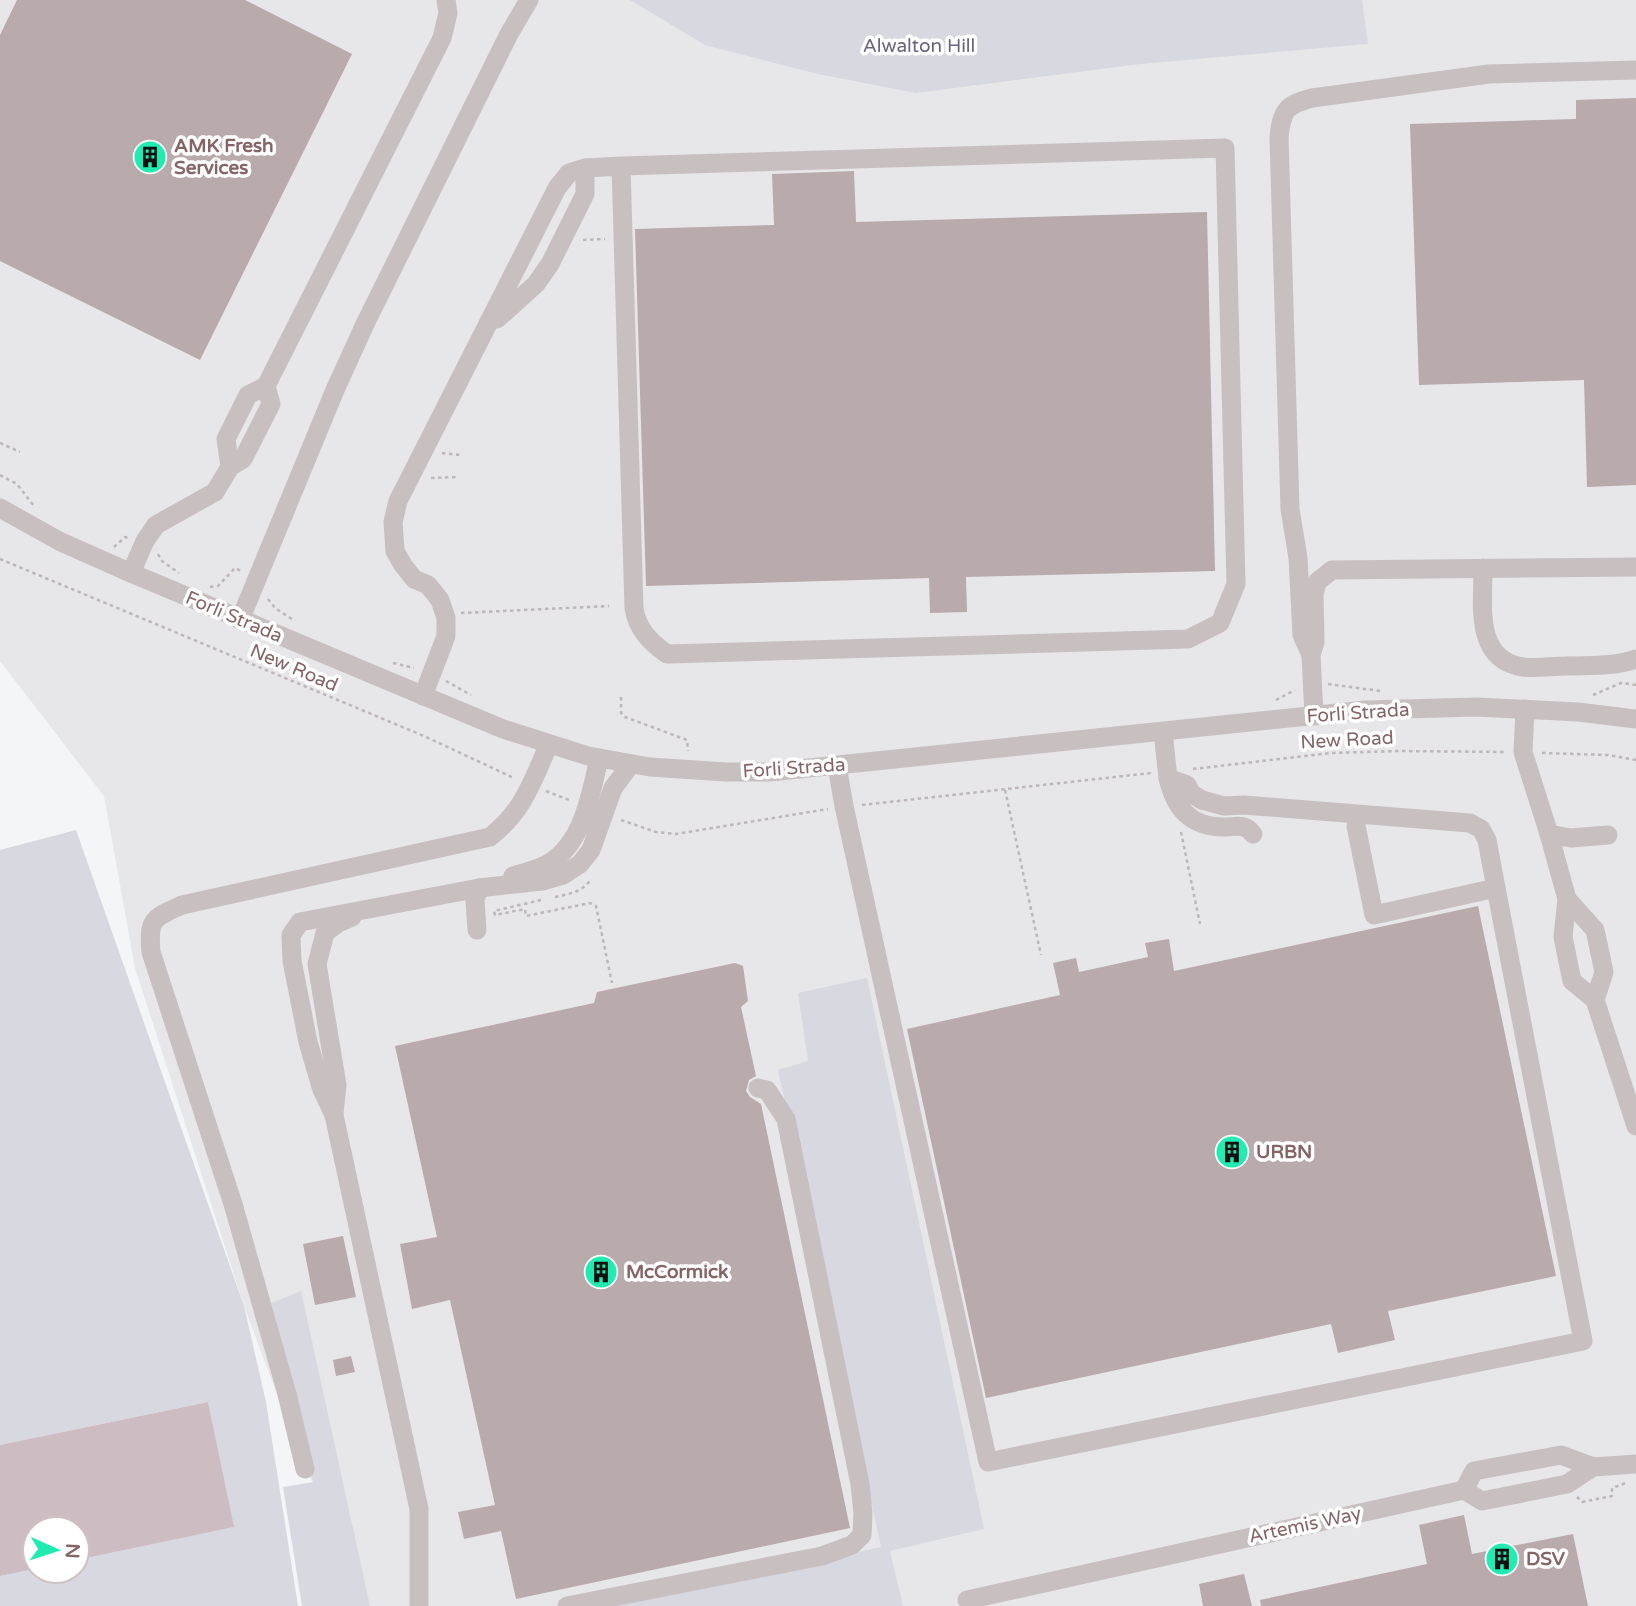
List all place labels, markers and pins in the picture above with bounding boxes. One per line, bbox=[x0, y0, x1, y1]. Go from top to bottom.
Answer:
place label: AMK Fresh Services bbox=[174, 135, 274, 179]
building icon: AMK Fresh Services bbox=[131, 138, 169, 176]
building icon: URBN bbox=[1213, 1133, 1251, 1171]
place label: URBN bbox=[1256, 1141, 1312, 1163]
building icon: McCormick bbox=[582, 1253, 620, 1291]
place label: McCormick bbox=[626, 1261, 729, 1283]
building icon: DSV bbox=[1483, 1540, 1521, 1578]
place label: DSV bbox=[1526, 1548, 1566, 1570]

